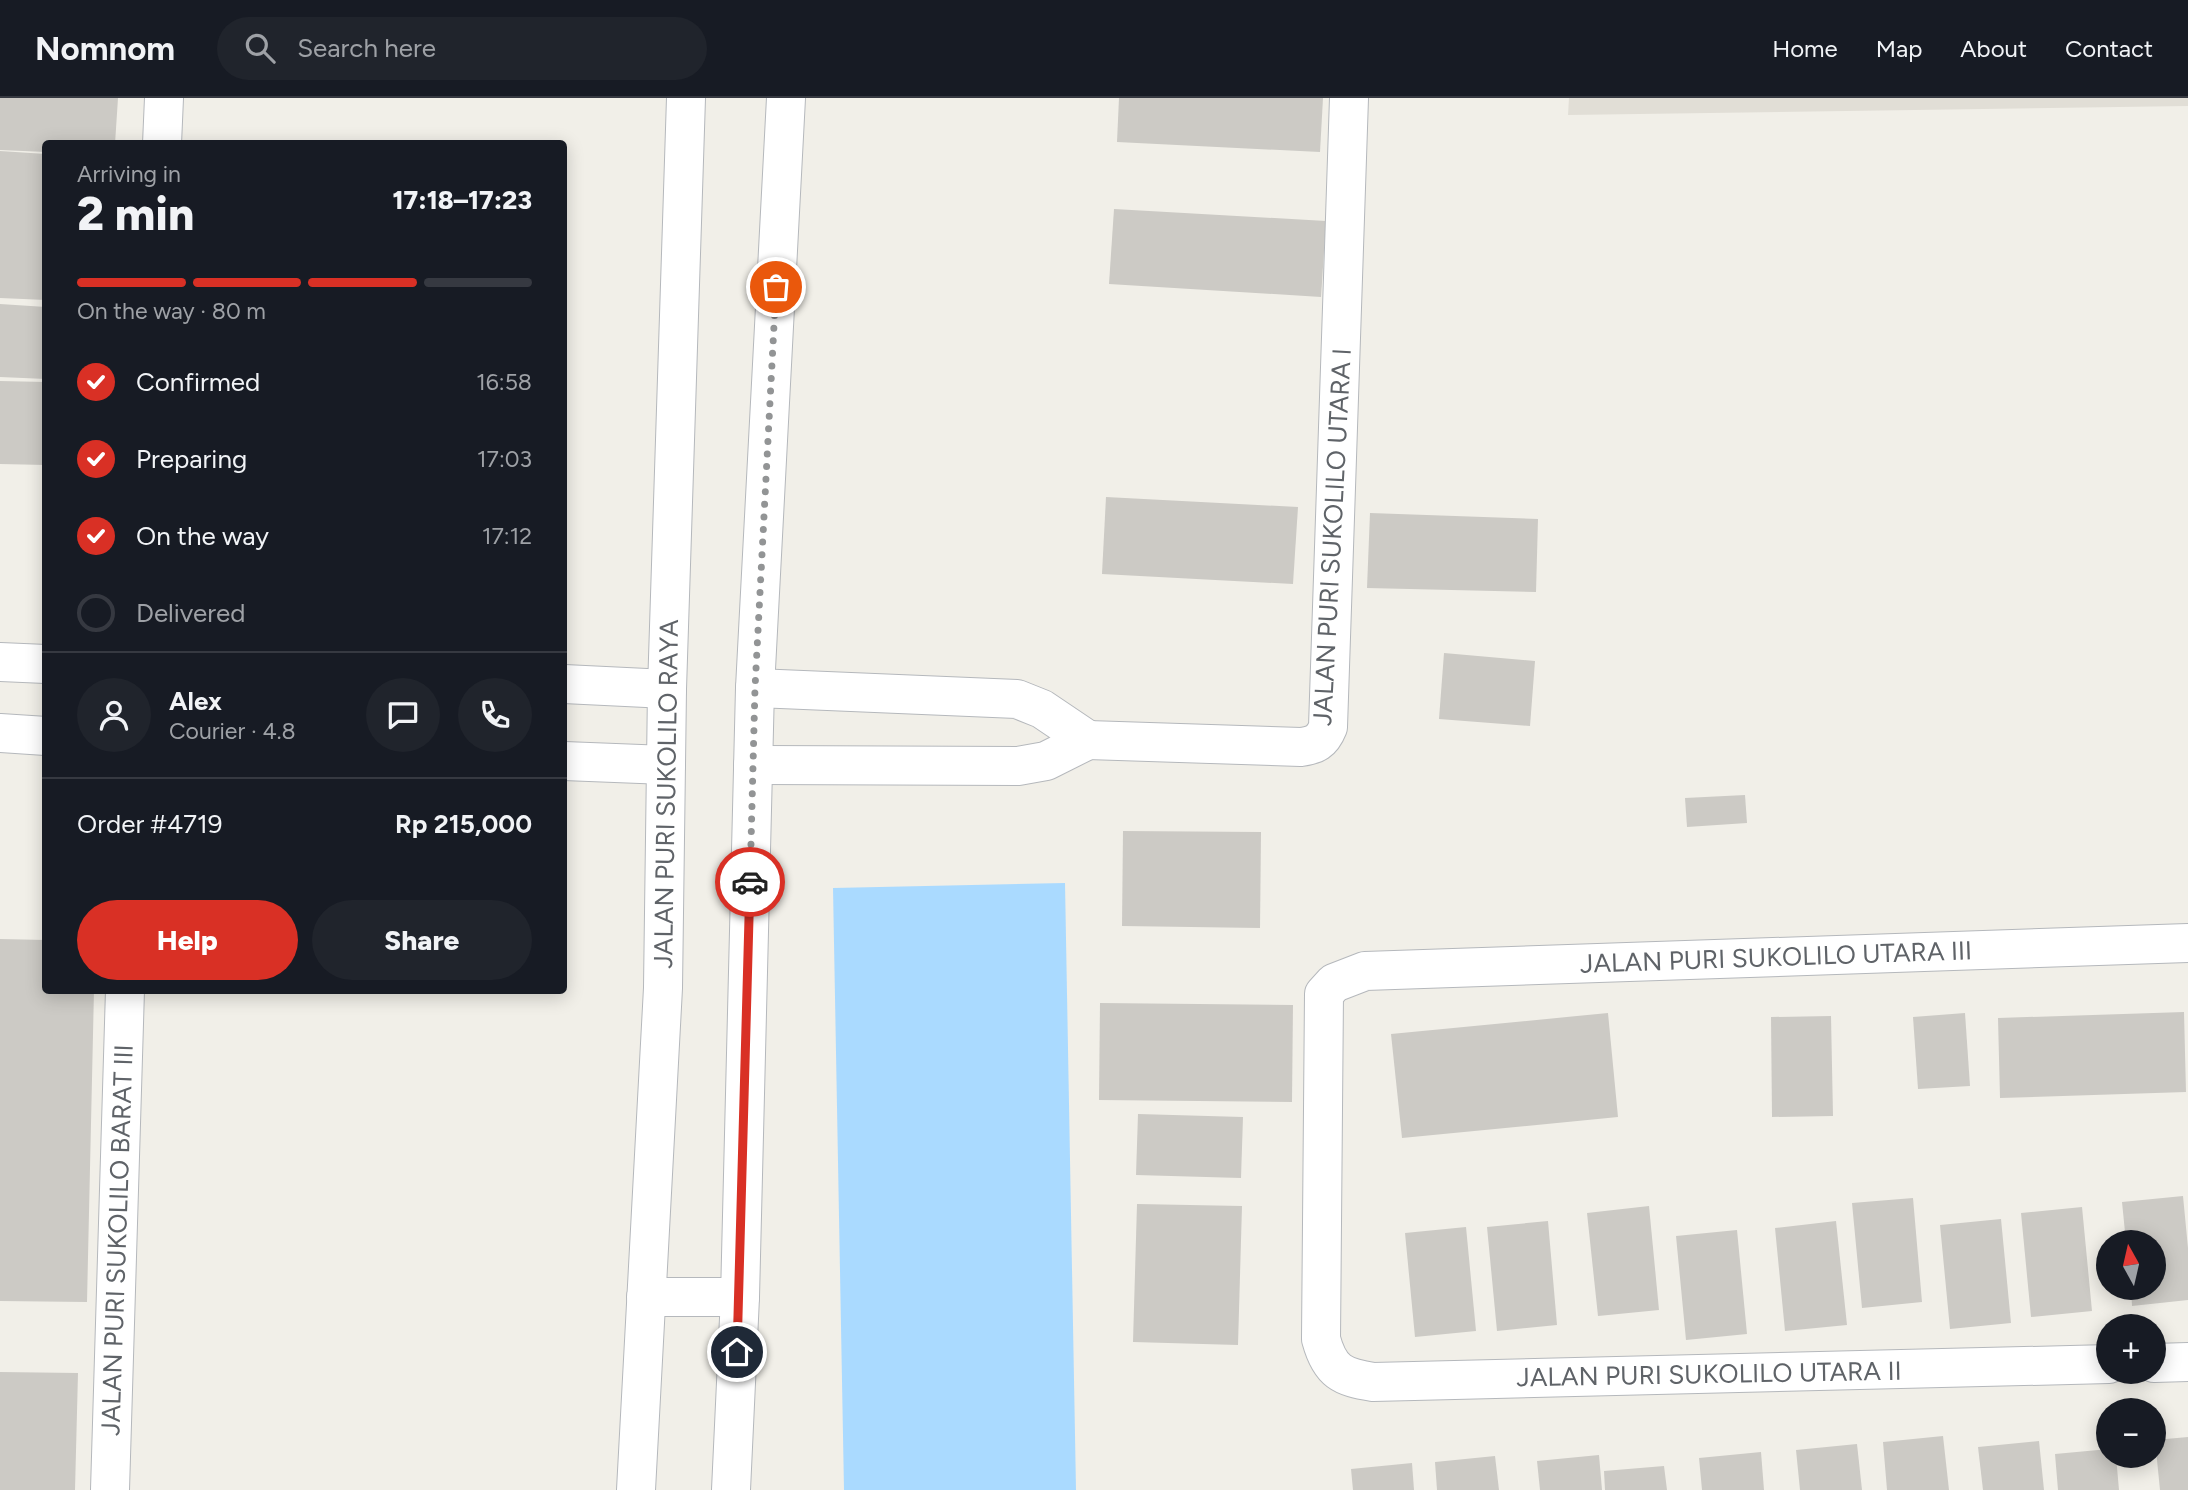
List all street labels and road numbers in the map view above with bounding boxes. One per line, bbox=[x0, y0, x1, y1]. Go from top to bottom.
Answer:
street label: JALAN PURI SUKOLILO UTARA I bbox=[1306, 347, 1358, 727]
street label: JALAN PURI SUKOLILO RAYA bbox=[647, 619, 685, 969]
street label: JALAN PURI SUKOLILO UTARA III bbox=[1579, 934, 1973, 980]
street label: JALAN PURI SUKOLILO BARAT III bbox=[94, 1044, 140, 1436]
street label: JALAN PURI SUKOLILO UTARA II bbox=[1516, 1355, 1902, 1393]

